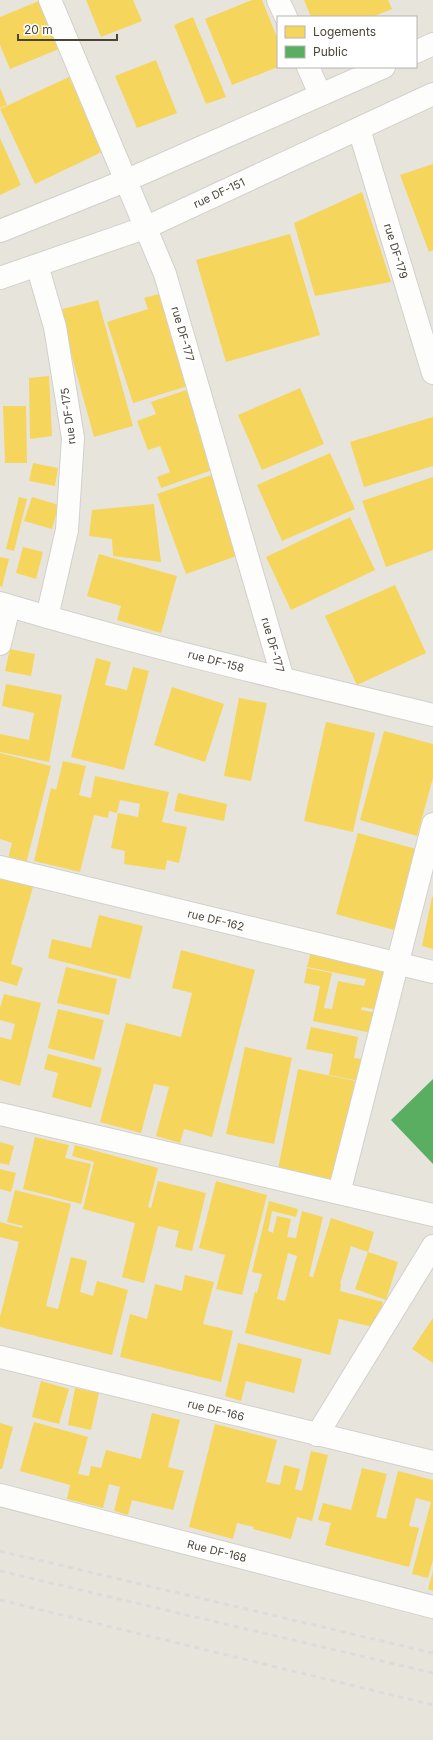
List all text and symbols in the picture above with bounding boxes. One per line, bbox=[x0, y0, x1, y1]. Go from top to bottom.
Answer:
scale bar bbox=[18, 16, 117, 42]
legend bbox=[277, 16, 417, 68]
text: 20 m bbox=[24, 22, 53, 37]
text: Logements bbox=[313, 24, 376, 39]
text: Public bbox=[313, 44, 348, 59]
street label: rue DF-151 bbox=[191, 175, 247, 211]
street label: rue DF-179 bbox=[381, 222, 411, 280]
street label: rue DF-177 bbox=[168, 305, 198, 363]
street label: rue DF-175 bbox=[58, 387, 78, 445]
street label: rue DF-177 bbox=[258, 616, 288, 674]
street label: rue DF-158 bbox=[186, 647, 246, 675]
street label: rue DF-162 bbox=[186, 906, 246, 934]
street label: rue DF-166 bbox=[186, 1396, 246, 1424]
street label: Rue DF-168 bbox=[186, 1537, 248, 1565]

